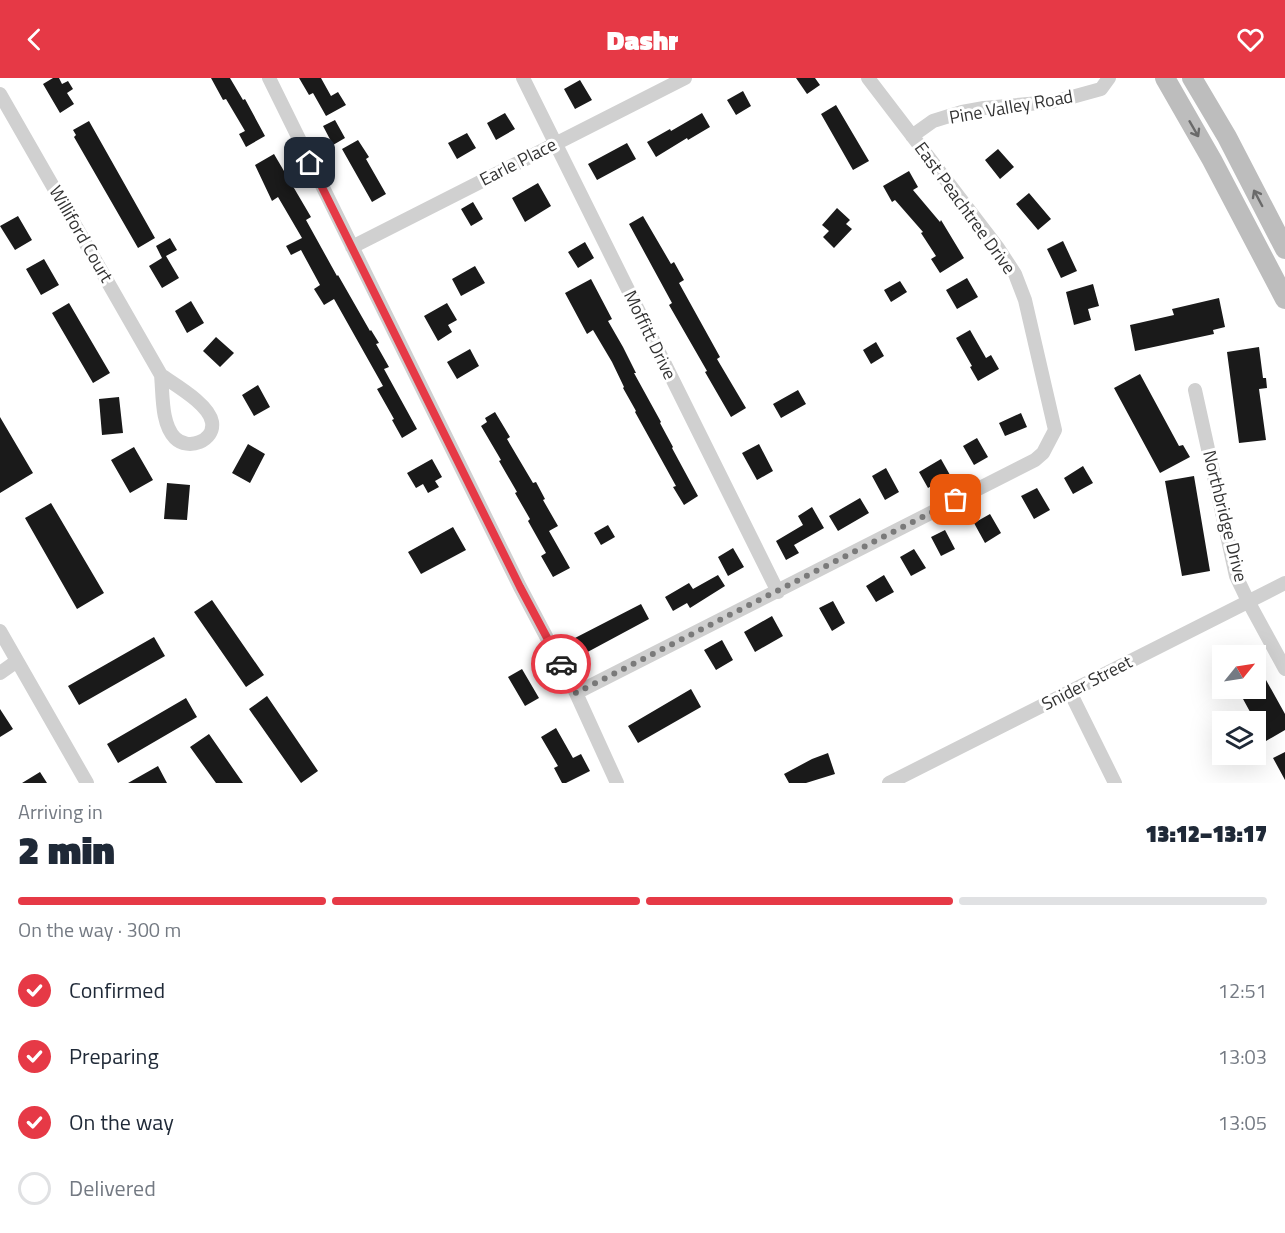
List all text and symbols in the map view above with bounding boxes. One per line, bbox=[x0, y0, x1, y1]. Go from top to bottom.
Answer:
text: Dashr bbox=[607, 19, 678, 60]
icon: back bbox=[18, 23, 51, 56]
icon: heart bbox=[1234, 23, 1267, 56]
street label: Pine Valley Road bbox=[947, 82, 1075, 131]
one-way arrow bbox=[1189, 120, 1201, 137]
street label: Earle Place bbox=[475, 131, 561, 192]
street label: East Peachtree Drive bbox=[908, 136, 1023, 279]
pin bbox=[284, 137, 335, 188]
icon: home bbox=[293, 146, 326, 179]
street label: Williford Court bbox=[43, 180, 120, 288]
one-way arrow bbox=[1252, 189, 1263, 207]
street label: Moffitt Drive bbox=[617, 286, 684, 384]
street label: Northbridge Drive bbox=[1196, 447, 1255, 584]
pin bbox=[930, 474, 981, 525]
icon: bag bbox=[939, 483, 972, 516]
courier bbox=[531, 634, 591, 694]
north arrow bbox=[1212, 645, 1266, 699]
map controls bbox=[1212, 645, 1266, 765]
icon: car bbox=[545, 648, 578, 681]
street label: Snider Street bbox=[1037, 648, 1137, 717]
button: layers bbox=[1212, 711, 1266, 765]
text: Arriving in bbox=[18, 796, 103, 827]
text: 13:12–13:17 bbox=[1145, 817, 1267, 851]
text: 2 min bbox=[18, 820, 115, 879]
text: On the way · 300 m bbox=[18, 914, 181, 945]
text: Confirmed bbox=[69, 973, 165, 1007]
icon: check bbox=[18, 974, 51, 1007]
text: 12:51 bbox=[1218, 975, 1267, 1006]
text: Preparing bbox=[69, 1039, 159, 1073]
icon: check bbox=[18, 1040, 51, 1073]
text: 13:03 bbox=[1218, 1041, 1267, 1072]
text: On the way bbox=[69, 1105, 174, 1139]
icon: check bbox=[18, 1106, 51, 1139]
text: 13:05 bbox=[1218, 1107, 1267, 1138]
text: Delivered bbox=[69, 1171, 156, 1205]

